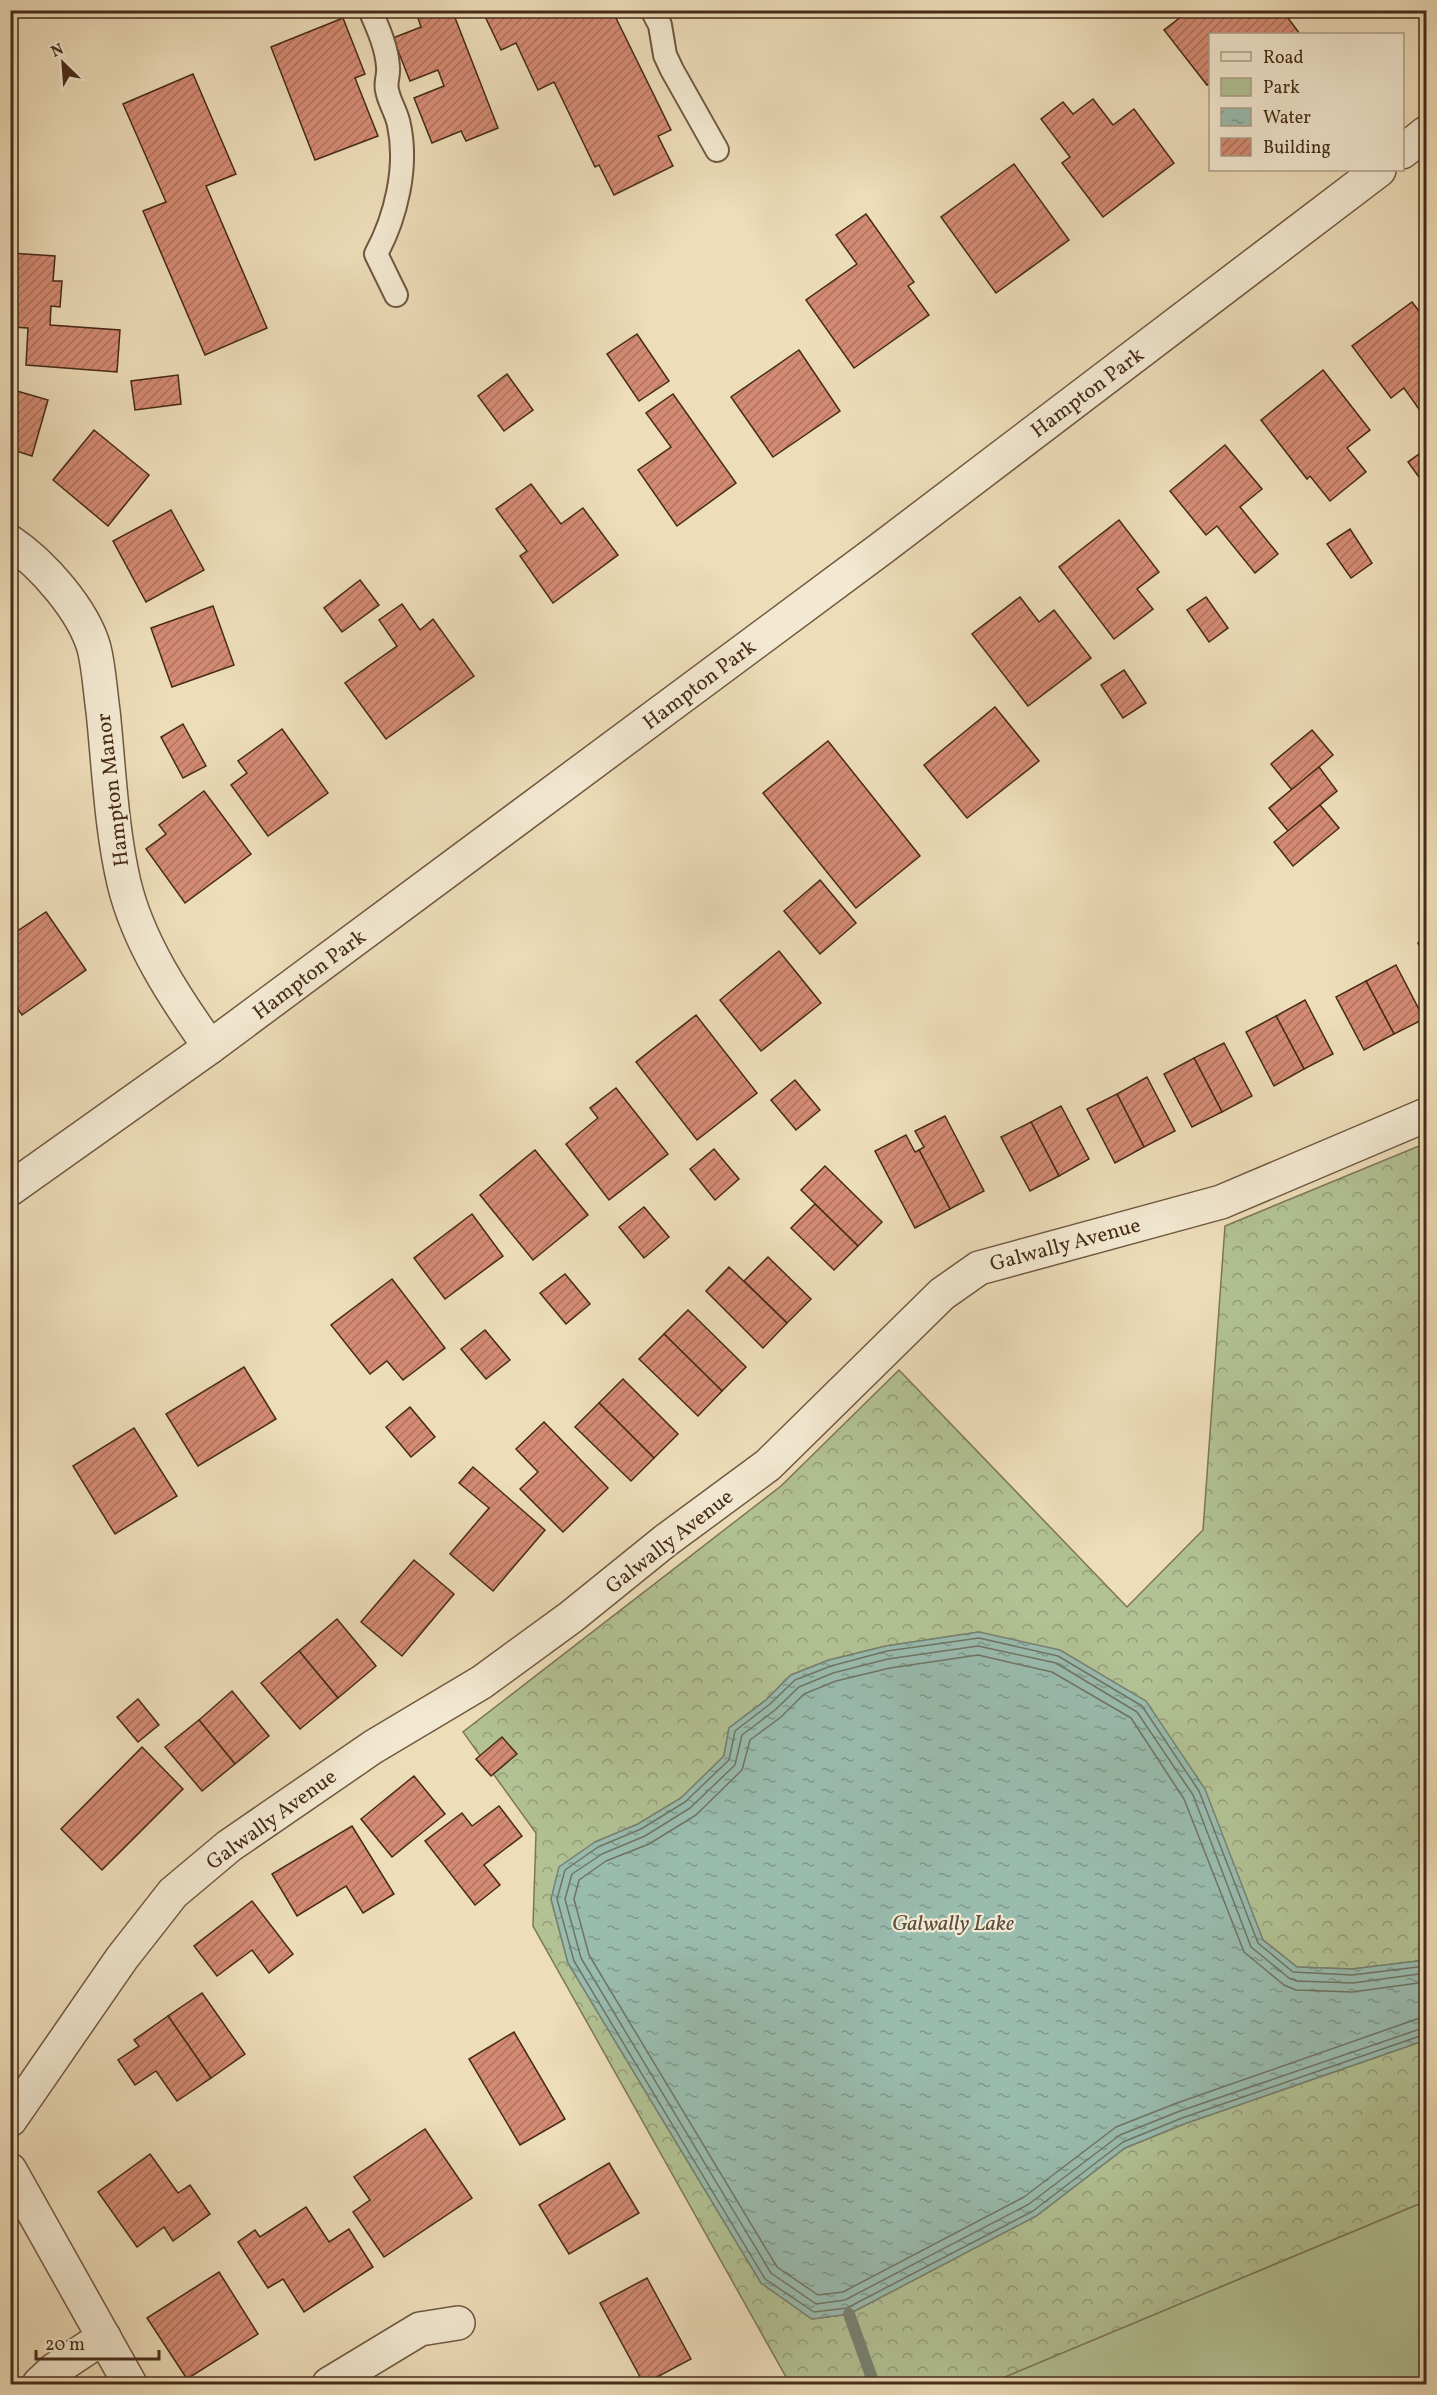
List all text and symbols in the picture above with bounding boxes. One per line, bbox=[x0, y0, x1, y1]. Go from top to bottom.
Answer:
north arrow bbox=[33, 33, 93, 93]
legend bbox=[1209, 33, 1404, 171]
text: N bbox=[48, 39, 68, 64]
text: Road bbox=[1263, 46, 1304, 71]
text: Park bbox=[1263, 76, 1300, 101]
text: Water bbox=[1263, 106, 1311, 131]
text: Building bbox=[1263, 136, 1331, 161]
street label: Hampton Park bbox=[1025, 341, 1151, 445]
street label: Hampton Park bbox=[637, 633, 763, 737]
street label: Hampton Manor bbox=[90, 711, 137, 868]
street label: Hampton Park bbox=[247, 923, 373, 1027]
street label: Galwally Avenue bbox=[987, 1211, 1144, 1280]
street label: Galwally Avenue bbox=[600, 1483, 740, 1601]
street label: Galwally Avenue bbox=[201, 1763, 343, 1877]
water label: Galwally Lake bbox=[892, 1909, 1014, 1940]
scale bar bbox=[36, 2323, 159, 2361]
text: 20 m bbox=[45, 2333, 85, 2358]

